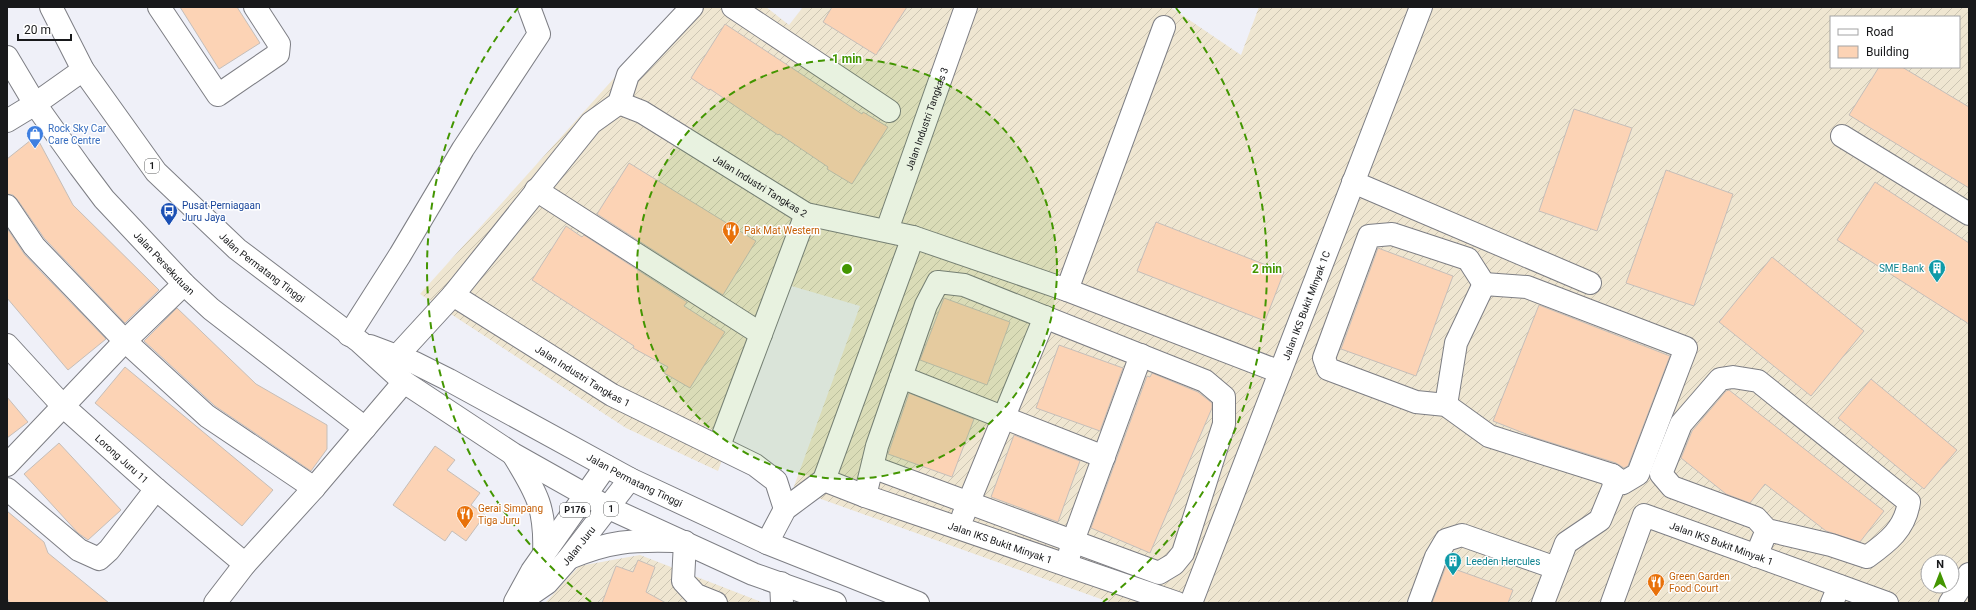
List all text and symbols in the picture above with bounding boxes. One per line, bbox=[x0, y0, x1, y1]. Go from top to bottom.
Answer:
scale bar bbox=[18, 16, 71, 42]
legend bbox=[1830, 16, 1960, 68]
text: 20 m bbox=[24, 23, 51, 37]
text: Road bbox=[1866, 25, 1894, 39]
text: Building bbox=[1866, 45, 1909, 59]
text: 1 min bbox=[832, 52, 862, 66]
street label: Jalan Industri Tangkas 3 bbox=[903, 66, 950, 172]
place label: Rock Sky Car Care Centre bbox=[48, 123, 107, 146]
shop icon: Rock Sky Car Care Centre bbox=[25, 124, 45, 149]
street label: Jalan Industri Tangkas 2 bbox=[711, 152, 810, 219]
road number: 1 bbox=[145, 159, 159, 173]
place label: Pusat Perniagaan Juru Jaya bbox=[182, 200, 261, 223]
bus stop icon: Pusat Perniagaan Juru Jaya bbox=[159, 201, 179, 226]
restaurant icon: Pak Mat Western bbox=[721, 220, 741, 245]
place label: Pak Mat Western bbox=[744, 225, 820, 236]
street label: Jalan Persekutuan bbox=[132, 229, 197, 297]
street label: Jalan Permatang Tinggi bbox=[217, 230, 307, 304]
street label: Jalan IKS Bukit Minyak 1C bbox=[1280, 249, 1332, 361]
building icon: SME Bank bbox=[1927, 258, 1947, 283]
centre of rings bbox=[840, 262, 854, 276]
text: 2 min bbox=[1252, 262, 1282, 276]
place label: SME Bank bbox=[1879, 263, 1925, 274]
street label: Jalan Industri Tangkas 1 bbox=[534, 343, 632, 409]
street label: Lorong Juru 11 bbox=[93, 432, 151, 485]
street label: Jalan Permatang Tinggi bbox=[585, 451, 684, 508]
road number: 1 bbox=[604, 502, 618, 516]
place label: Gerai Simpang Tiga Juru bbox=[478, 503, 543, 526]
road number: P176 bbox=[560, 503, 590, 517]
restaurant icon: Gerai Simpang Tiga Juru bbox=[455, 504, 475, 529]
street label: Jalan IKS Bukit Minyak 1 bbox=[947, 519, 1054, 565]
street label: Jalan IKS Bukit Minyak 1 bbox=[1668, 519, 1775, 567]
street label: Jalan Juru bbox=[560, 524, 597, 568]
building icon: Leeden Hercules bbox=[1443, 551, 1463, 576]
north arrow bbox=[1920, 554, 1960, 594]
place label: Leeden Hercules bbox=[1466, 556, 1540, 567]
text: N bbox=[1936, 558, 1944, 571]
place label: Green Garden Food Court bbox=[1669, 571, 1730, 594]
restaurant icon: Green Garden Food Court bbox=[1646, 572, 1666, 597]

